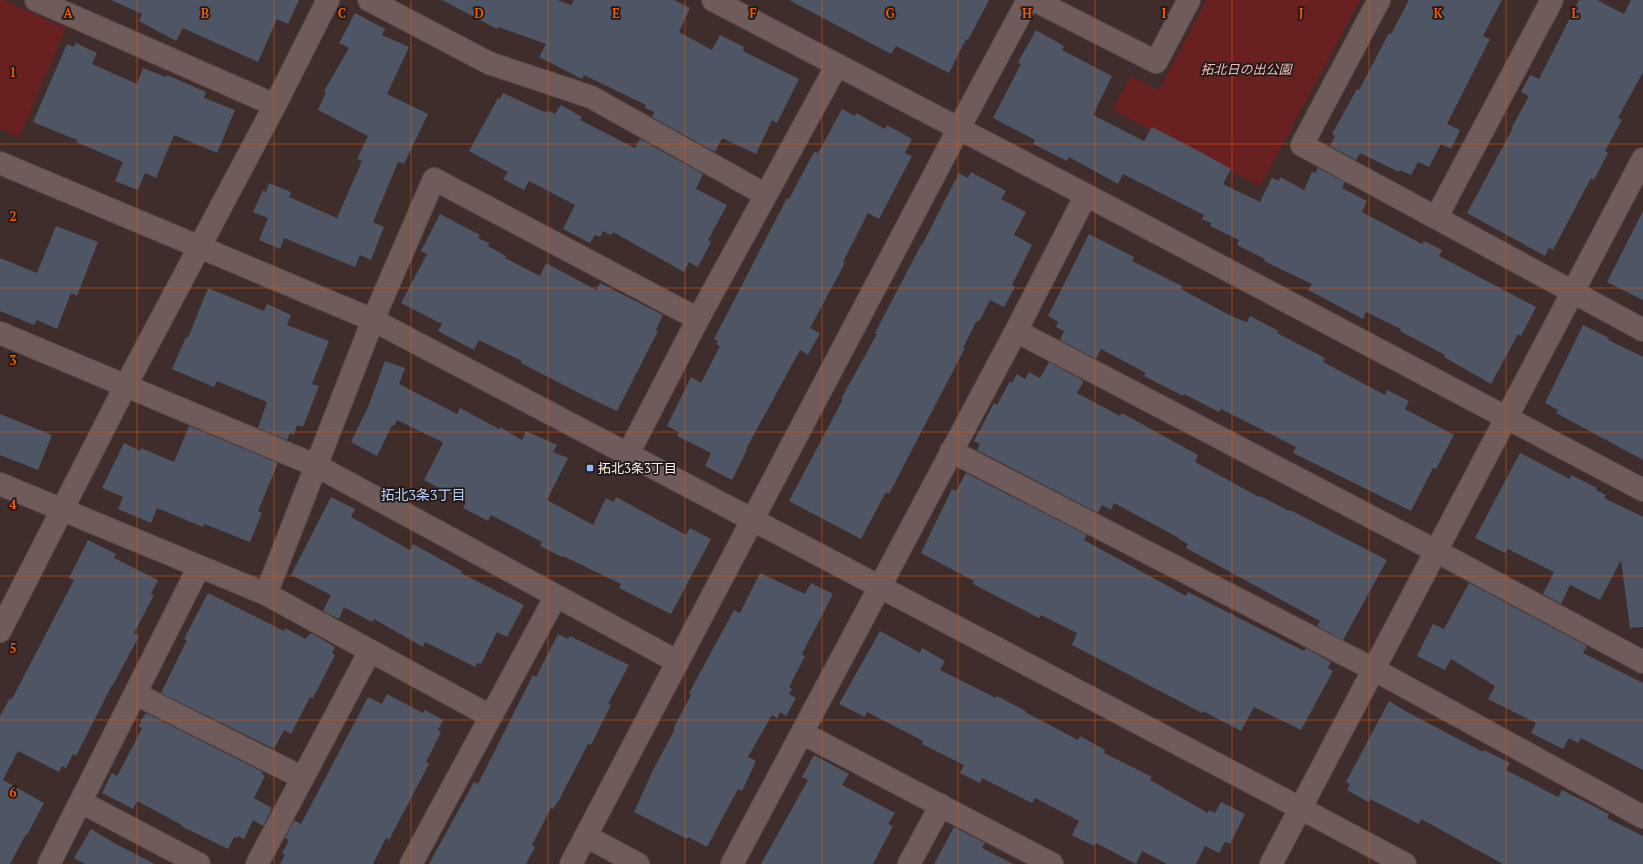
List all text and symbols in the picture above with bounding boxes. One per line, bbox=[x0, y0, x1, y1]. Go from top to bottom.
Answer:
text: A bbox=[63, 4, 73, 22]
text: B bbox=[201, 4, 209, 22]
text: C bbox=[338, 4, 346, 22]
text: D bbox=[474, 4, 484, 22]
text: E bbox=[612, 4, 620, 22]
text: F bbox=[749, 4, 757, 22]
text: G bbox=[885, 4, 895, 22]
text: H bbox=[1022, 4, 1032, 22]
text: I bbox=[1162, 4, 1167, 22]
text: J bbox=[1299, 4, 1304, 22]
text: K bbox=[1433, 4, 1443, 22]
text: L bbox=[1571, 4, 1579, 22]
park label: 拓北日の出公園 bbox=[1200, 60, 1293, 78]
text: 1 bbox=[9, 63, 17, 81]
text: 2 bbox=[9, 207, 17, 225]
text: 3 bbox=[9, 351, 17, 369]
place label: 拓北3条3丁目 bbox=[598, 459, 677, 477]
marker: 拓北3条3丁目 bbox=[585, 463, 595, 473]
district label: 拓北3条3丁目 bbox=[381, 485, 465, 504]
text: 4 bbox=[9, 495, 17, 513]
text: 5 bbox=[9, 639, 17, 657]
text: 6 bbox=[9, 783, 17, 801]

